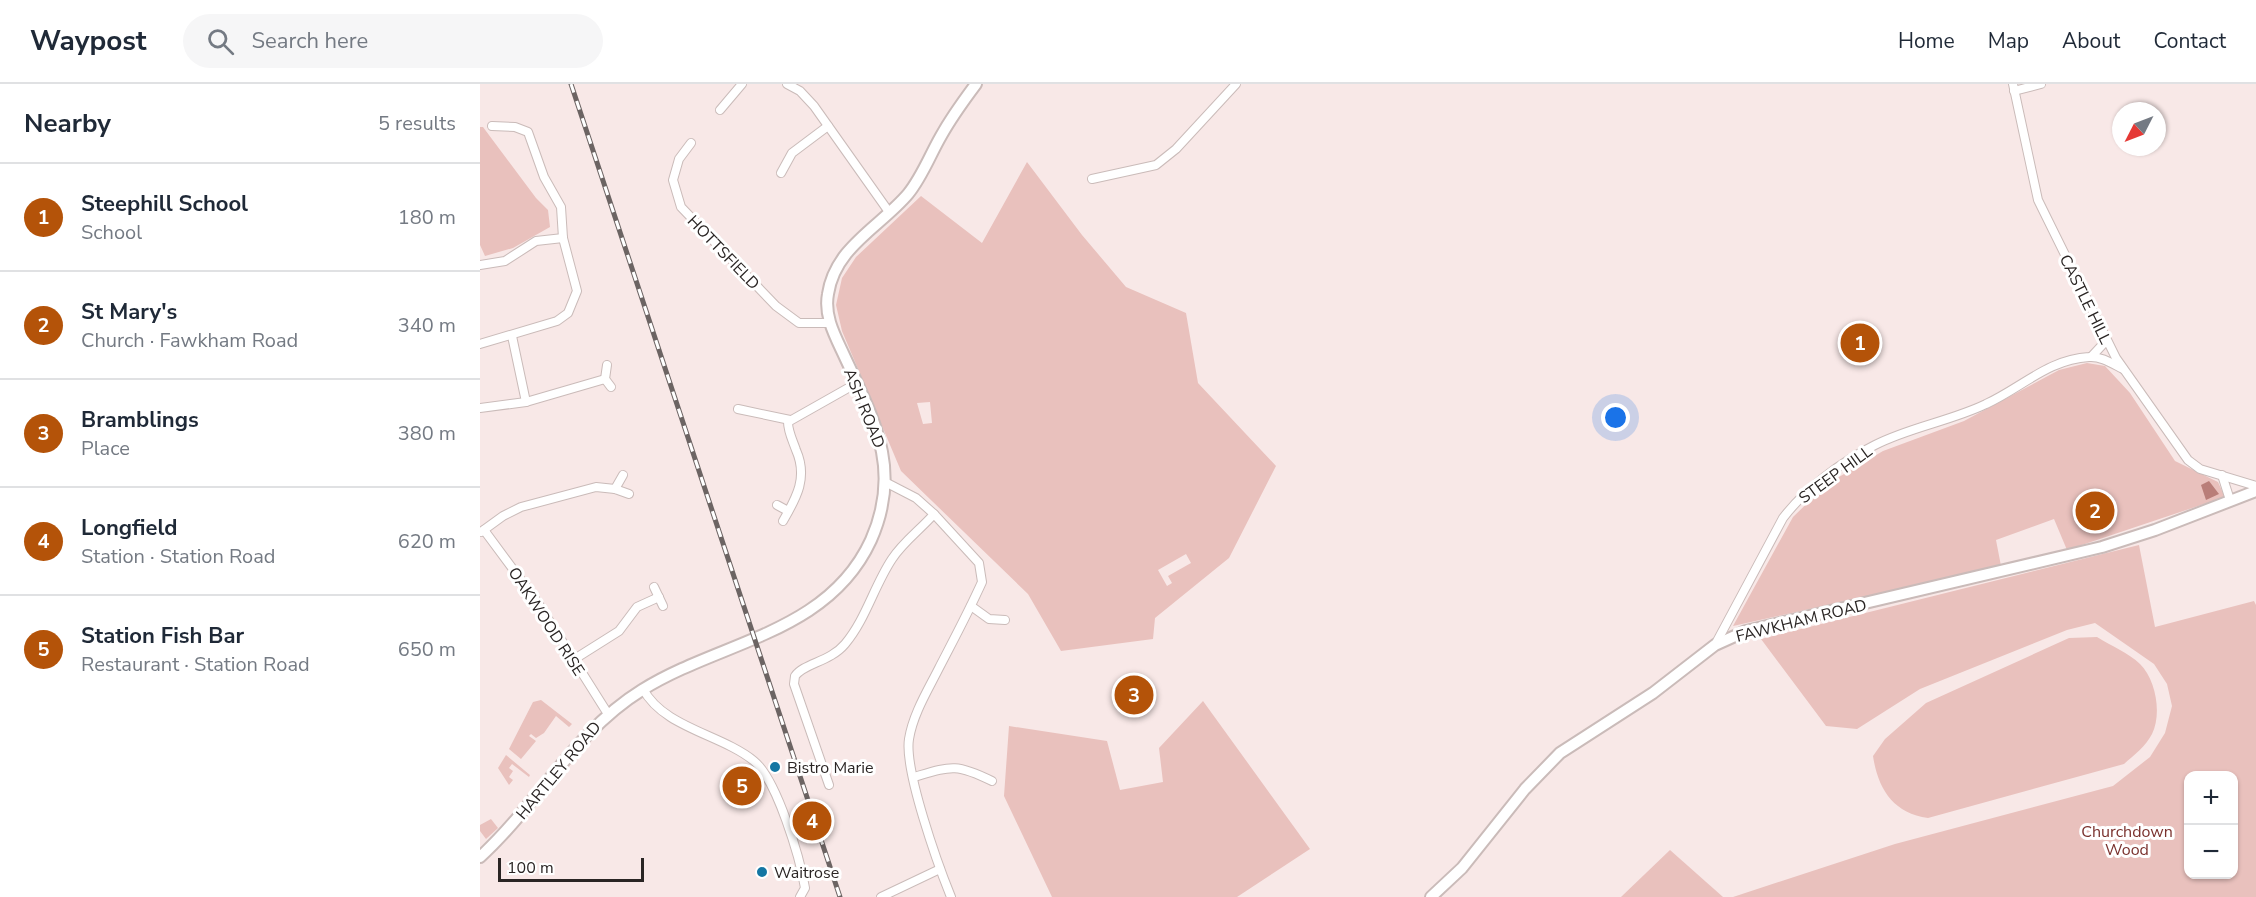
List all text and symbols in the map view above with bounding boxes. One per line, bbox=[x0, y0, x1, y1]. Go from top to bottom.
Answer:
search box bbox=[183, 14, 603, 68]
text: Waypost bbox=[30, 22, 147, 60]
icon: search bbox=[204, 25, 237, 58]
text: Search here bbox=[252, 26, 368, 56]
text: Home bbox=[1898, 27, 1955, 55]
text: Map bbox=[1988, 27, 2029, 55]
text: About bbox=[2062, 27, 2120, 55]
text: Contact bbox=[2153, 27, 2226, 55]
north arrow bbox=[2112, 102, 2166, 156]
text: Nearby bbox=[24, 106, 111, 141]
text: 5 results bbox=[378, 110, 456, 137]
text: Steephill School bbox=[81, 189, 248, 219]
text: 1 bbox=[38, 204, 50, 231]
text: 180 m bbox=[398, 204, 456, 231]
street label: HOTTSFIELD bbox=[682, 211, 764, 295]
text: School bbox=[81, 219, 142, 246]
street label: CASTLE HILL bbox=[2054, 251, 2116, 348]
text: St Mary's bbox=[81, 297, 177, 327]
text: 2 bbox=[38, 312, 50, 339]
text: 340 m bbox=[398, 312, 456, 339]
pin: 1 bbox=[1840, 320, 1880, 366]
text: Church · Fawkham Road bbox=[81, 327, 298, 354]
street label: ASH ROAD bbox=[838, 365, 890, 451]
your location bbox=[1601, 403, 1630, 432]
text: Bramblings bbox=[81, 405, 199, 435]
text: 3 bbox=[38, 420, 50, 447]
text: 380 m bbox=[398, 420, 456, 447]
text: Place bbox=[81, 435, 130, 462]
street label: STEEP HILL bbox=[1794, 441, 1877, 509]
pin: 2 bbox=[2076, 488, 2114, 534]
text: Longfield bbox=[81, 513, 178, 543]
text: 4 bbox=[38, 528, 50, 555]
text: 620 m bbox=[398, 528, 456, 555]
text: Station · Station Road bbox=[81, 543, 275, 570]
street label: OAKWOOD RISE bbox=[503, 563, 590, 680]
street label: FAWKHAM ROAD bbox=[1734, 594, 1869, 648]
text: Station Fish Bar bbox=[81, 621, 244, 651]
text: 5 bbox=[38, 636, 50, 663]
text: 650 m bbox=[398, 636, 456, 663]
text: Restaurant · Station Road bbox=[81, 651, 310, 678]
pin: 3 bbox=[1114, 672, 1154, 718]
street label: HARTLEY ROAD bbox=[511, 717, 606, 824]
place label: Bistro Marie bbox=[787, 757, 874, 779]
marker: Bistro Marie bbox=[768, 760, 782, 774]
pin: 5 bbox=[722, 764, 762, 808]
map controls bbox=[2184, 771, 2238, 879]
button: + bbox=[2184, 771, 2238, 825]
pin: 4 bbox=[792, 798, 832, 844]
park label: Churchdown Wood bbox=[2081, 821, 2173, 861]
button: − bbox=[2184, 825, 2238, 879]
scale bar bbox=[498, 855, 644, 882]
text: 100 m bbox=[507, 857, 554, 879]
place label: Waitrose bbox=[774, 862, 839, 884]
marker: Waitrose bbox=[755, 865, 769, 879]

